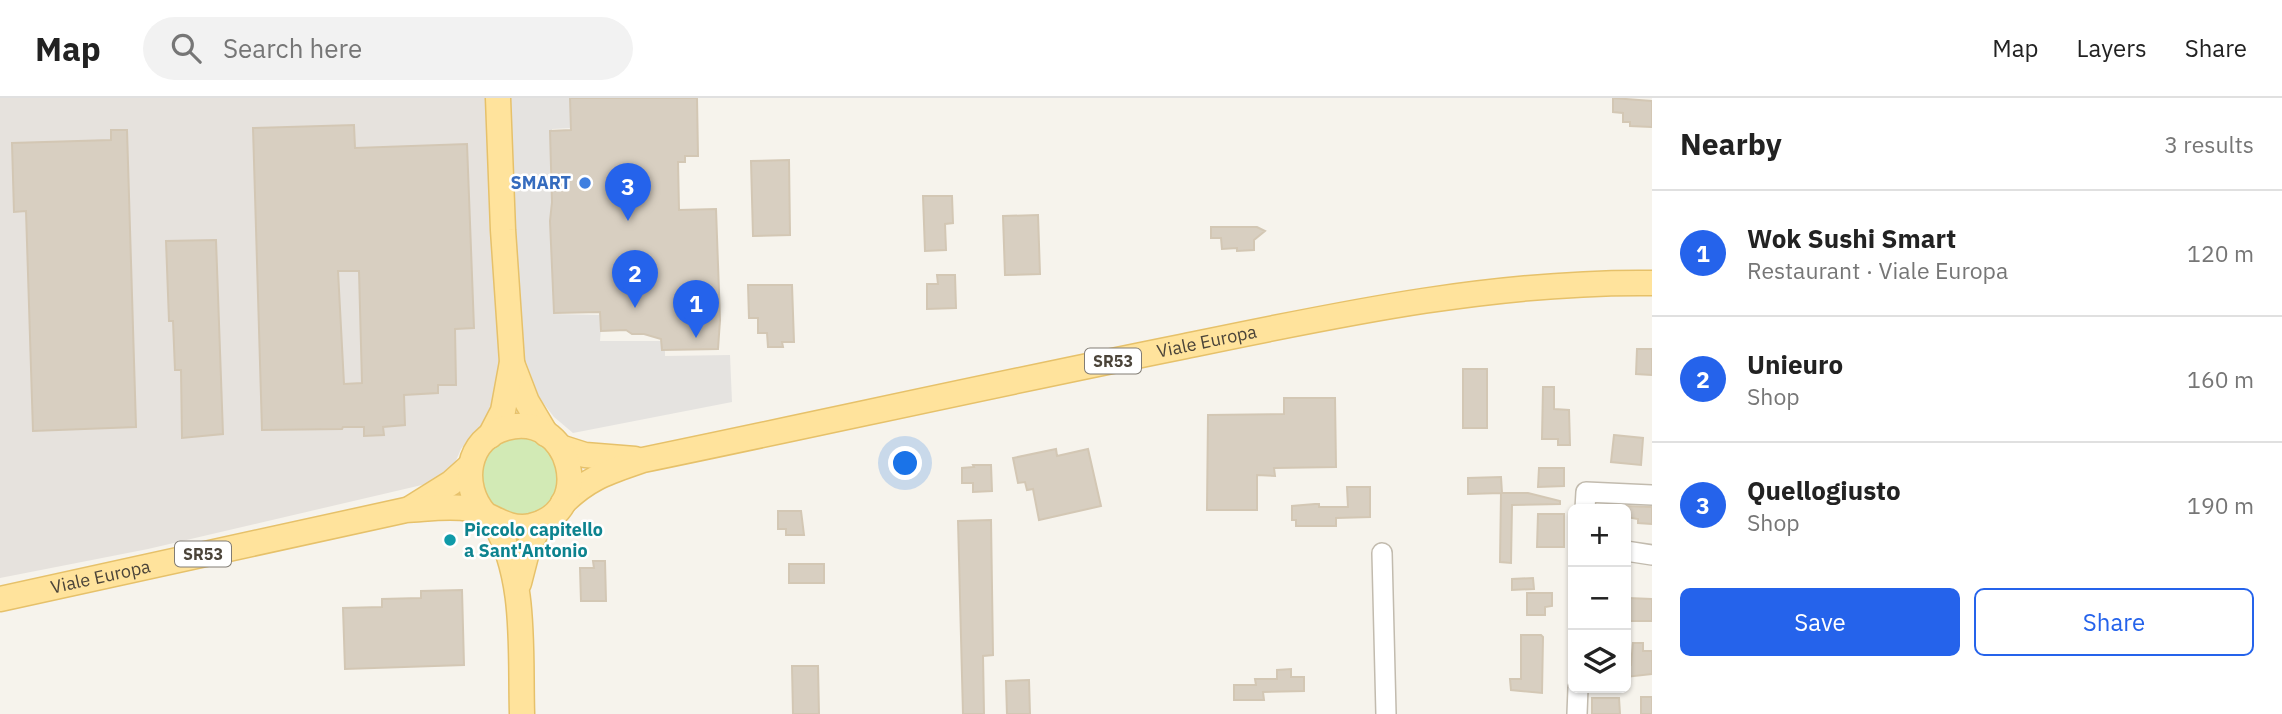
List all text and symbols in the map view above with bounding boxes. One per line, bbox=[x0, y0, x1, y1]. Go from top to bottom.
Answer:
search box bbox=[143, 17, 633, 80]
text: Map bbox=[35, 27, 101, 70]
icon: search bbox=[167, 29, 205, 67]
text: Search here bbox=[223, 31, 362, 65]
text: Map bbox=[1992, 32, 2039, 64]
text: Layers bbox=[2077, 32, 2147, 64]
text: Share bbox=[2185, 32, 2247, 64]
text: Nearby bbox=[1680, 124, 1782, 163]
text: 3 results bbox=[2164, 129, 2254, 159]
pin: 3 bbox=[605, 163, 651, 221]
place label: SMART bbox=[510, 171, 571, 194]
marker: SMART bbox=[577, 175, 593, 191]
text: Wok Sushi Smart bbox=[1747, 221, 1956, 255]
text: 1 bbox=[1696, 238, 1710, 268]
text: 120 m bbox=[2187, 238, 2254, 268]
pin: 2 bbox=[612, 250, 658, 308]
text: Restaurant · Viale Europa bbox=[1747, 255, 2008, 285]
pin: 1 bbox=[673, 280, 719, 338]
street label: Viale Europa bbox=[1155, 320, 1259, 363]
text: Unieuro bbox=[1747, 347, 1843, 381]
road number: SR53 bbox=[1085, 348, 1141, 374]
text: 2 bbox=[1696, 364, 1710, 394]
text: 160 m bbox=[2187, 364, 2254, 394]
text: Shop bbox=[1747, 381, 1800, 411]
your location bbox=[888, 446, 922, 480]
text: Quellogiusto bbox=[1747, 473, 1901, 507]
text: 3 bbox=[1696, 490, 1710, 520]
text: 190 m bbox=[2187, 490, 2254, 520]
map controls bbox=[1568, 504, 1631, 693]
button: + bbox=[1568, 504, 1631, 567]
text: Shop bbox=[1747, 507, 1800, 537]
place label: Piccolo capitello a Sant'Antonio bbox=[464, 518, 603, 562]
marker: Piccolo capitello a Sant'Antonio bbox=[442, 532, 458, 548]
road number: SR53 bbox=[175, 542, 231, 566]
street label: Viale Europa bbox=[48, 554, 153, 599]
button: − bbox=[1568, 567, 1631, 630]
button: Save bbox=[1680, 588, 1960, 656]
button: Share bbox=[1974, 588, 2254, 656]
button: layers bbox=[1568, 630, 1631, 693]

